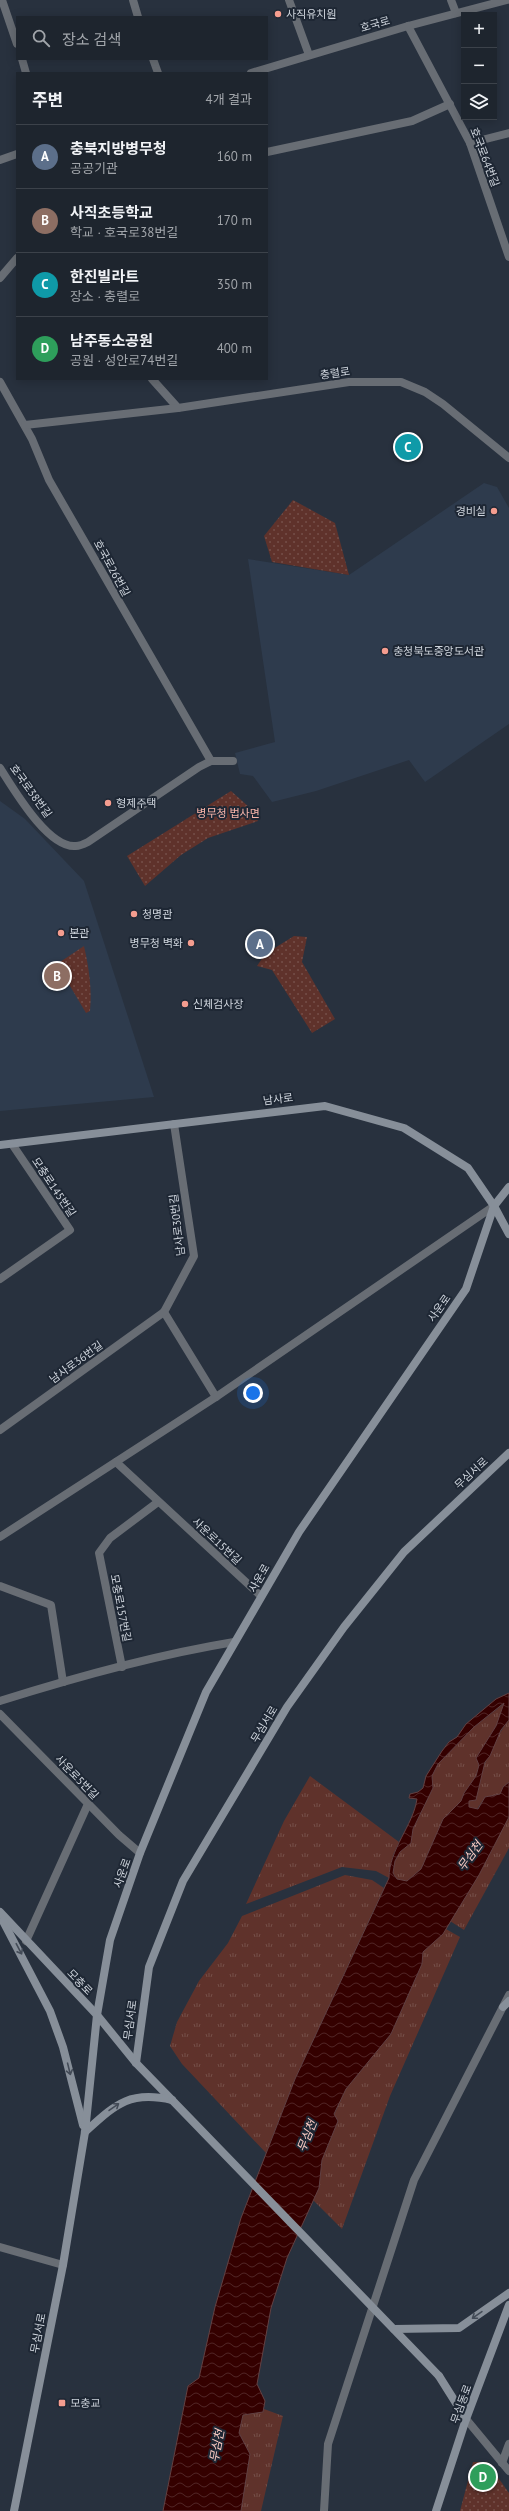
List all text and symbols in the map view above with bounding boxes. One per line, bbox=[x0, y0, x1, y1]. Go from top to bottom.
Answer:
place label: 사직유치원 bbox=[286, 7, 337, 21]
marker: 사직유치원 bbox=[273, 9, 283, 19]
map controls bbox=[461, 12, 497, 120]
button: + bbox=[461, 12, 497, 48]
street label: 호국로 bbox=[358, 13, 392, 35]
search box bbox=[16, 16, 268, 60]
icon: search bbox=[30, 27, 52, 49]
text: 장소 검색 bbox=[62, 30, 121, 49]
button: − bbox=[461, 48, 497, 84]
button: layers bbox=[461, 84, 497, 120]
text: 주변 bbox=[32, 89, 63, 111]
text: 4개 결과 bbox=[206, 91, 252, 108]
street label: 호국로64번길 bbox=[467, 125, 503, 189]
text: 충북지방병무청 bbox=[70, 139, 167, 158]
text: A bbox=[41, 148, 49, 165]
text: 160 m bbox=[217, 148, 252, 165]
text: 공공기관 bbox=[70, 160, 118, 177]
text: 사직초등학교 bbox=[70, 203, 153, 222]
text: B bbox=[41, 212, 49, 229]
text: 170 m bbox=[217, 212, 252, 229]
text: 학교 · 호국로38번길 bbox=[70, 224, 178, 241]
text: 한진빌라트 bbox=[70, 267, 139, 286]
text: C bbox=[41, 276, 49, 293]
text: 350 m bbox=[217, 276, 252, 293]
text: 장소 · 충렬로 bbox=[70, 288, 140, 305]
text: 남주동소공원 bbox=[70, 331, 153, 350]
text: D bbox=[41, 340, 49, 357]
text: 400 m bbox=[217, 340, 252, 357]
text: 공원 · 성안로74번길 bbox=[70, 352, 178, 369]
street label: 충렬로 bbox=[319, 364, 351, 382]
pin: C bbox=[395, 432, 421, 462]
place label: 경비실 bbox=[456, 504, 486, 518]
marker: 경비실 bbox=[489, 506, 499, 516]
street label: 호국로26번길 bbox=[91, 537, 133, 599]
place label: 충청북도중앙도서관 bbox=[393, 644, 484, 658]
marker: 충청북도중앙도서관 bbox=[380, 646, 390, 656]
street label: 호국로38번길 bbox=[7, 762, 55, 820]
place label: 형제주택 bbox=[116, 796, 156, 810]
marker: 형제주택 bbox=[103, 798, 113, 808]
park label: 병무청 법사면 bbox=[196, 806, 260, 820]
place label: 청명관 bbox=[142, 907, 172, 921]
marker: 청명관 bbox=[129, 909, 139, 919]
place label: 본관 bbox=[69, 926, 89, 940]
marker: 본관 bbox=[56, 928, 66, 938]
pin: A bbox=[247, 929, 273, 959]
place label: 병무청 벽화 bbox=[129, 936, 183, 950]
marker: 병무청 벽화 bbox=[186, 938, 196, 948]
pin: B bbox=[44, 961, 70, 991]
place label: 신체검사장 bbox=[193, 997, 244, 1011]
marker: 신체검사장 bbox=[180, 999, 190, 1009]
street label: 남사로 bbox=[262, 1090, 294, 1108]
street label: 모충로145번길 bbox=[29, 1155, 79, 1219]
street label: 남사로30번길 bbox=[166, 1193, 188, 1257]
street label: 사운로 bbox=[425, 1292, 453, 1324]
street label: 남사로36번길 bbox=[47, 1338, 105, 1386]
your location bbox=[243, 1383, 263, 1403]
street label: 무심서로 bbox=[451, 1454, 491, 1492]
street label: 사운로15번길 bbox=[189, 1515, 245, 1567]
street label: 사운로 bbox=[245, 1561, 273, 1595]
street label: 모충로157번길 bbox=[108, 1573, 134, 1643]
street label: 무심서로 bbox=[248, 1703, 280, 1745]
street label: 사운로5번길 bbox=[52, 1752, 102, 1802]
water label: 무심천 bbox=[454, 1836, 487, 1874]
street label: 사운로 bbox=[110, 1856, 134, 1890]
one-way arrow bbox=[16, 1943, 24, 1955]
street label: 모충로 bbox=[64, 1966, 96, 1998]
street label: 무심서로 bbox=[120, 1999, 140, 2041]
one-way arrow bbox=[65, 2062, 73, 2075]
one-way arrow bbox=[109, 2103, 120, 2111]
water label: 무심천 bbox=[293, 2116, 320, 2154]
one-way arrow bbox=[472, 2311, 483, 2319]
street label: 무심서로 bbox=[27, 2312, 49, 2354]
street label: 무심동로 bbox=[447, 2383, 475, 2425]
place label: 모충교 bbox=[70, 2396, 100, 2410]
marker: 모충교 bbox=[57, 2398, 67, 2408]
water label: 무심천 bbox=[206, 2426, 227, 2464]
pin: D bbox=[470, 2462, 496, 2492]

